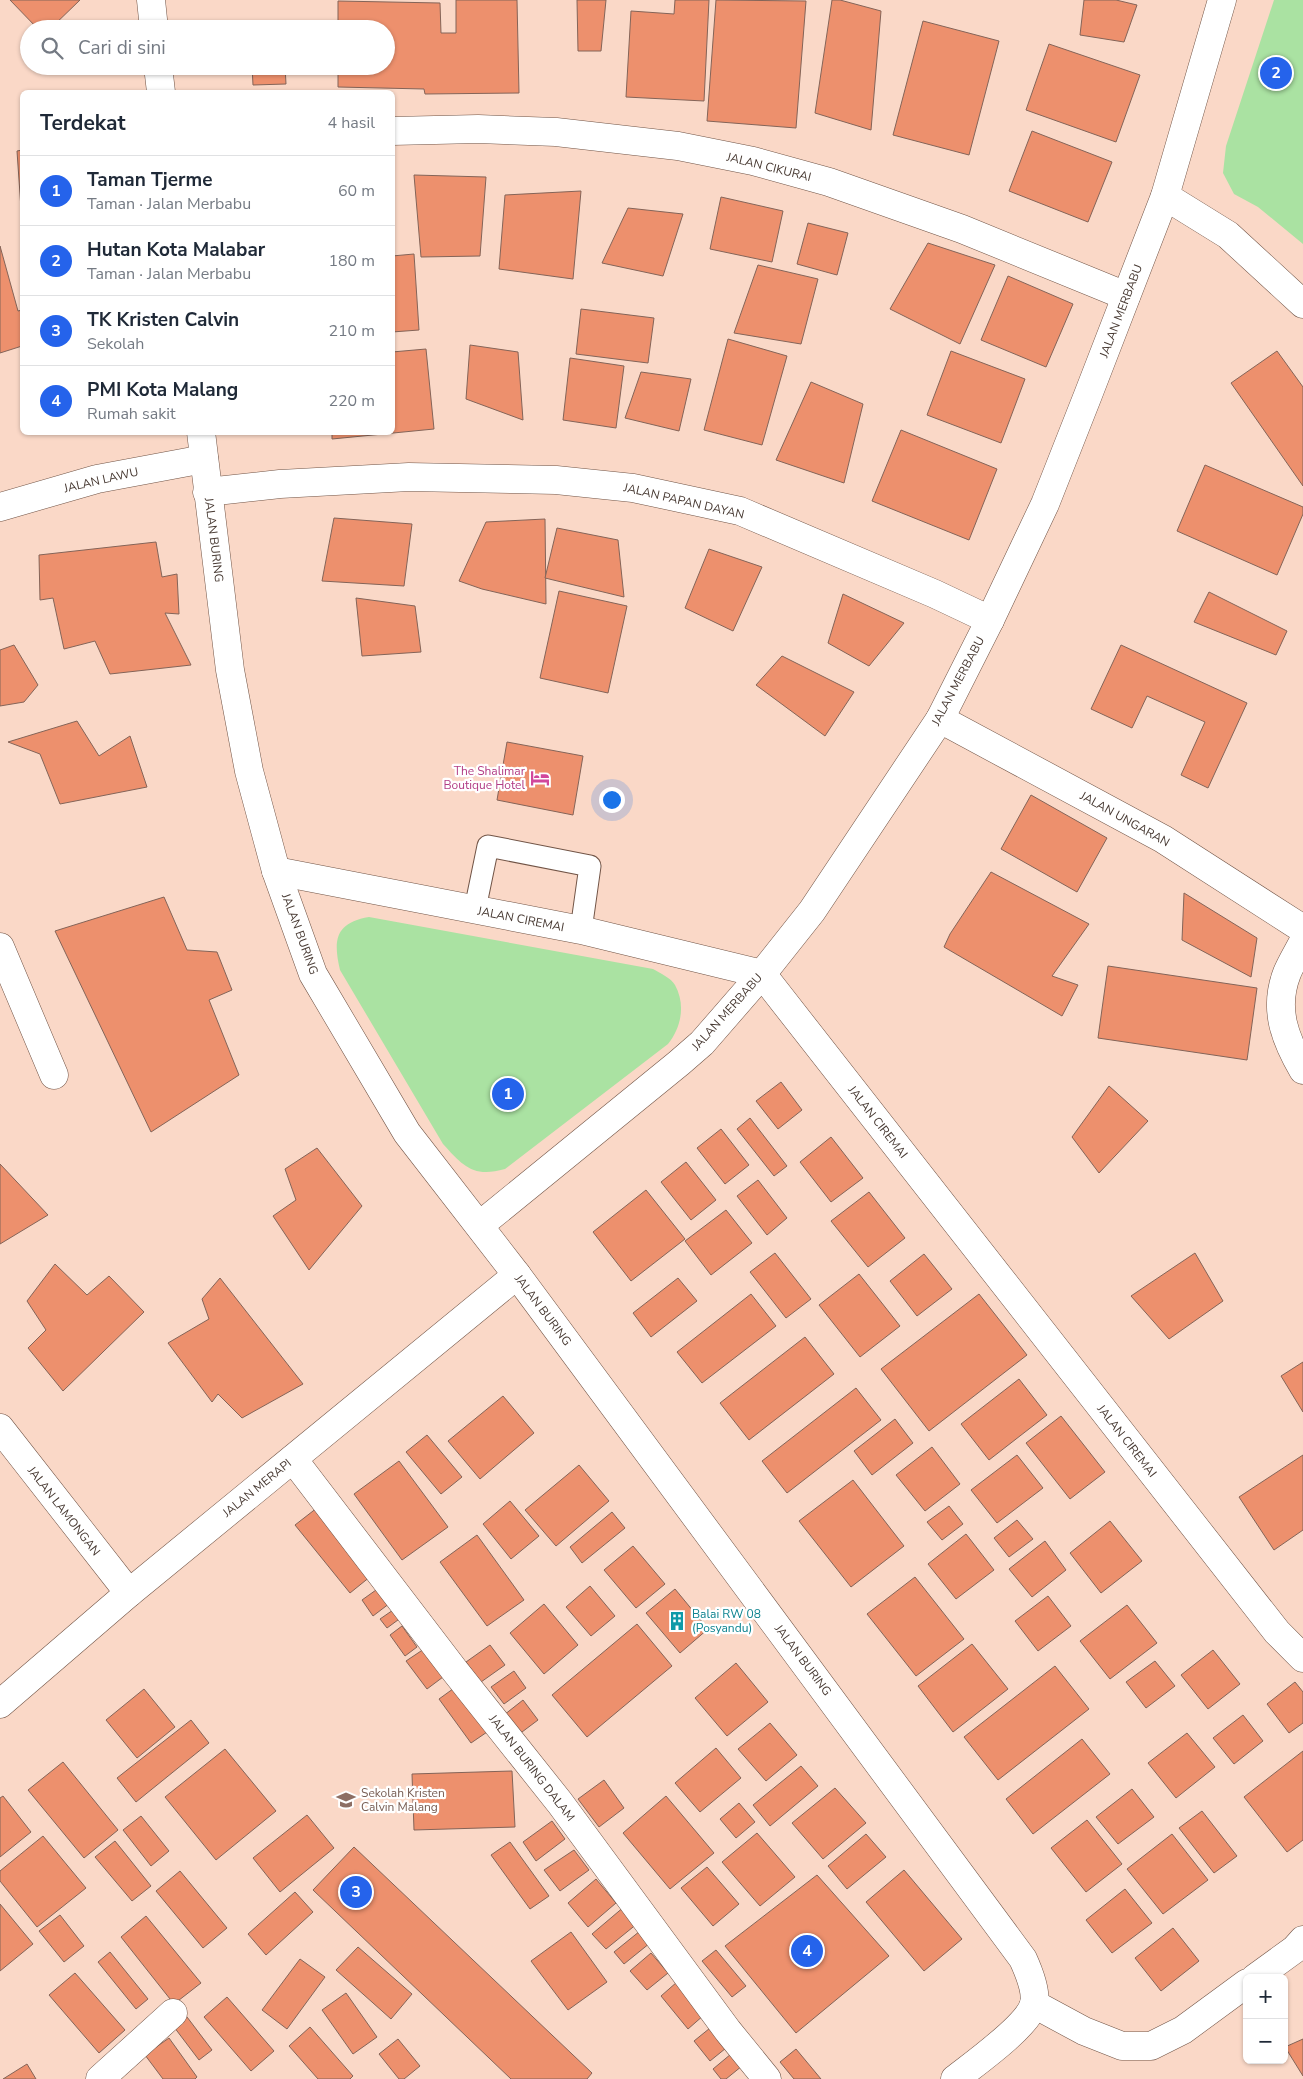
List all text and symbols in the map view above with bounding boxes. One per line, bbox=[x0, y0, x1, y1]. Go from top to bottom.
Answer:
search box bbox=[20, 20, 395, 75]
icon: search bbox=[38, 34, 66, 62]
text: Cari di sini bbox=[78, 35, 166, 61]
pin: 2 bbox=[1260, 54, 1292, 92]
text: Terdekat bbox=[40, 109, 126, 137]
text: 4 hasil bbox=[328, 112, 375, 134]
street label: JALAN CIKURAI bbox=[724, 149, 813, 185]
text: Taman Tjerme bbox=[87, 167, 212, 193]
text: 1 bbox=[51, 180, 61, 202]
text: 60 m bbox=[338, 180, 375, 202]
text: Taman · Jalan Merbabu bbox=[87, 193, 251, 215]
text: Hutan Kota Malabar bbox=[87, 237, 265, 263]
text: 2 bbox=[51, 250, 61, 272]
text: 180 m bbox=[328, 250, 375, 272]
street label: JALAN MERBABU bbox=[1096, 262, 1146, 361]
text: Taman · Jalan Merbabu bbox=[87, 263, 251, 285]
text: TK Kristen Calvin bbox=[87, 307, 239, 333]
text: 3 bbox=[51, 320, 61, 342]
text: 210 m bbox=[328, 320, 375, 342]
text: Sekolah bbox=[87, 333, 144, 355]
text: PMI Kota Malang bbox=[87, 377, 238, 403]
text: 4 bbox=[51, 390, 61, 412]
text: 220 m bbox=[328, 390, 375, 412]
text: Rumah sakit bbox=[87, 403, 176, 425]
street label: JALAN LAWU bbox=[61, 464, 140, 497]
street label: JALAN PAPAN DAYAN bbox=[621, 479, 746, 523]
street label: JALAN BURING bbox=[201, 496, 227, 583]
street label: JALAN MERBABU bbox=[927, 634, 988, 729]
place label: The Shalimar Boutique Hotel bbox=[443, 763, 526, 793]
hotel icon: The Shalimar Boutique Hotel bbox=[529, 767, 551, 789]
your location bbox=[599, 787, 625, 813]
street label: JALAN UNGARAN bbox=[1076, 787, 1173, 850]
street label: JALAN BURING bbox=[278, 890, 322, 977]
street label: JALAN CIREMAI bbox=[475, 903, 566, 935]
street label: JALAN MERBABU bbox=[687, 970, 766, 1055]
pin: 1 bbox=[492, 1075, 524, 1113]
street label: JALAN CIREMAI bbox=[844, 1082, 911, 1162]
street label: JALAN BURING bbox=[510, 1270, 575, 1349]
street label: JALAN CIREMAI bbox=[1093, 1401, 1160, 1481]
street label: JALAN MERAPI bbox=[218, 1455, 295, 1521]
street label: JALAN LAMONGAN bbox=[23, 1462, 104, 1559]
place label: Balai RW 08 (Posyandu) bbox=[692, 1606, 761, 1636]
building icon: Balai RW 08 (Posyandu) bbox=[666, 1610, 688, 1632]
street label: JALAN BURING bbox=[770, 1620, 835, 1699]
street label: JALAN BURING DALAM bbox=[485, 1711, 579, 1825]
place label: Sekolah Kristen Calvin Malang bbox=[361, 1785, 445, 1815]
school or university icon: Sekolah Kristen Calvin Malang bbox=[335, 1789, 357, 1811]
pin: 3 bbox=[340, 1873, 372, 1911]
pin: 4 bbox=[791, 1932, 823, 1970]
map controls bbox=[1243, 1974, 1288, 2064]
button: + bbox=[1243, 1974, 1288, 2019]
button: − bbox=[1243, 2019, 1288, 2064]

